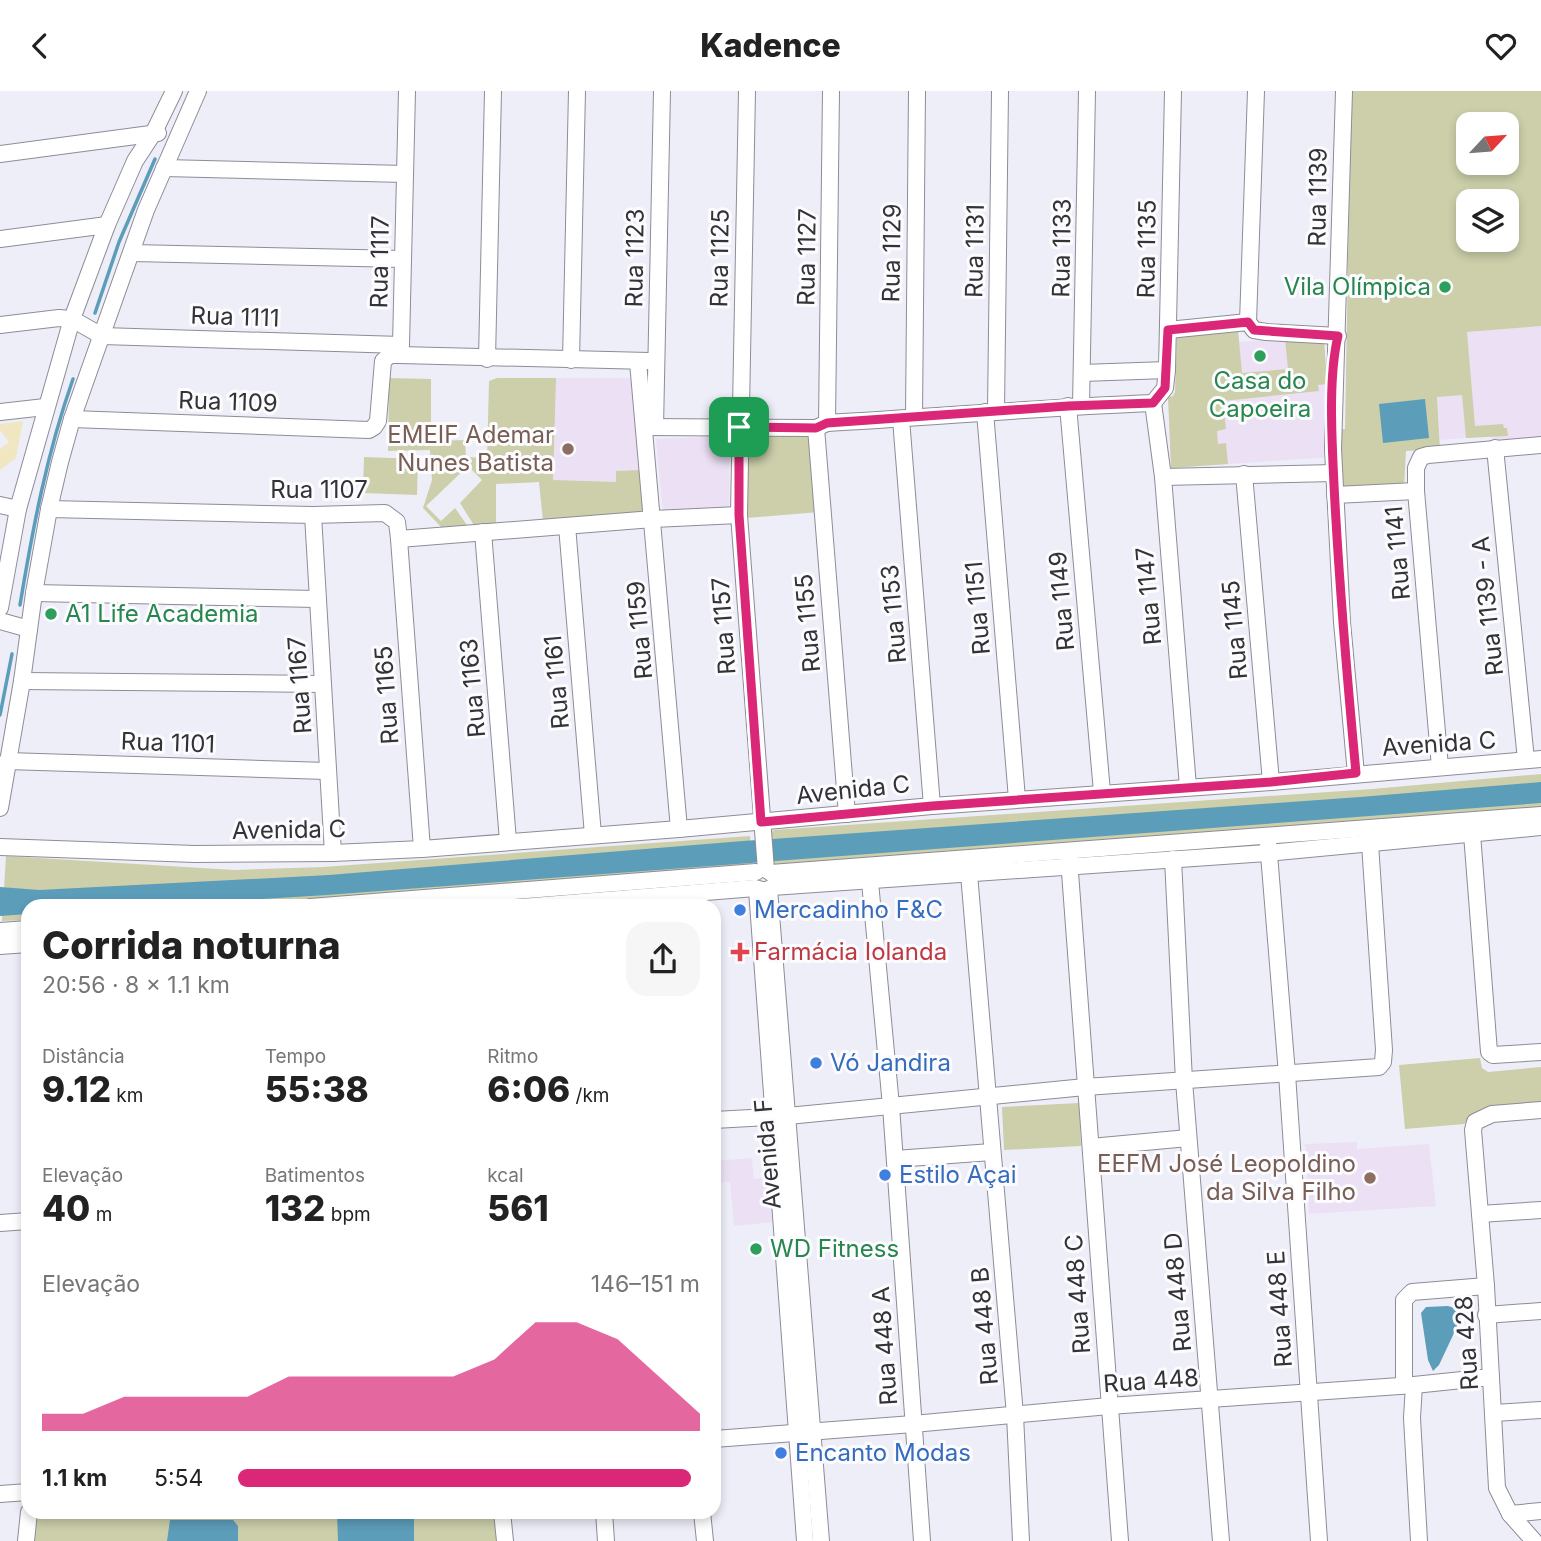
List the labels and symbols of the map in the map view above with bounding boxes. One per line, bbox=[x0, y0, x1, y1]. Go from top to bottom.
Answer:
north arrow bbox=[1456, 112, 1519, 175]
street label: Rua 1139 bbox=[1302, 147, 1333, 247]
street label: Rua 1133 bbox=[1046, 198, 1077, 298]
street label: Rua 1135 bbox=[1131, 199, 1162, 299]
street label: Rua 1129 bbox=[876, 203, 907, 303]
street label: Rua 1131 bbox=[959, 204, 990, 298]
street label: Rua 1123 bbox=[619, 208, 650, 308]
street label: Rua 1125 bbox=[704, 208, 735, 308]
street label: Rua 1127 bbox=[791, 208, 822, 306]
street label: Rua 1117 bbox=[364, 215, 395, 309]
place label: Vila Olímpica bbox=[1284, 272, 1431, 301]
marker: Vila Olímpica bbox=[1437, 279, 1453, 295]
street label: Rua 1111 bbox=[190, 300, 280, 333]
marker: Casa do Capoeira bbox=[1252, 348, 1268, 364]
place label: Casa do Capoeira bbox=[1209, 366, 1311, 423]
street label: Rua 1109 bbox=[178, 385, 278, 418]
pin bbox=[709, 397, 769, 457]
place label: EMEIF Ademar Nunes Batista bbox=[387, 420, 554, 477]
marker: EMEIF Ademar Nunes Batista bbox=[560, 441, 576, 457]
street label: Rua 1107 bbox=[270, 475, 368, 504]
street label: Rua 1141 bbox=[1379, 505, 1416, 601]
street label: Rua 1139 - A bbox=[1466, 535, 1509, 677]
street label: Rua 1147 bbox=[1130, 546, 1167, 646]
street label: Rua 1149 bbox=[1043, 550, 1080, 652]
street label: Rua 1151 bbox=[959, 560, 996, 656]
street label: Rua 1153 bbox=[875, 564, 912, 665]
street label: Rua 1155 bbox=[789, 573, 826, 673]
street label: Rua 1157 bbox=[706, 576, 741, 676]
street label: Rua 1145 bbox=[1216, 579, 1253, 681]
street label: Rua 1159 bbox=[621, 580, 658, 681]
place label: A1 Life Academia bbox=[65, 599, 259, 628]
marker: A1 Life Academia bbox=[43, 606, 59, 622]
street label: Rua 1161 bbox=[538, 634, 575, 730]
street label: Rua 1167 bbox=[282, 635, 317, 735]
street label: Rua 1163 bbox=[454, 637, 491, 739]
street label: Rua 1165 bbox=[369, 645, 404, 745]
street label: Avenida C bbox=[1381, 725, 1497, 762]
street label: Rua 1101 bbox=[120, 726, 216, 759]
street label: Avenida C bbox=[795, 769, 911, 810]
street label: Avenida C bbox=[232, 814, 346, 845]
place label: Mercadinho F&C bbox=[754, 895, 943, 924]
marker: Mercadinho F&C bbox=[732, 902, 748, 918]
place label: Farmácia Iolanda bbox=[754, 937, 947, 966]
marker: Farmácia Iolanda bbox=[732, 944, 748, 960]
place label: Vó Jandira bbox=[830, 1048, 951, 1077]
marker: Vó Jandira bbox=[808, 1055, 824, 1071]
street label: Avenida F bbox=[748, 1097, 787, 1211]
place label: EEFM José Leopoldino da Silva Filho bbox=[1097, 1149, 1356, 1206]
place label: Estilo Açai bbox=[899, 1160, 1017, 1189]
marker: Estilo Açai bbox=[877, 1167, 893, 1183]
marker: EEFM José Leopoldino da Silva Filho bbox=[1362, 1170, 1378, 1186]
street label: Rua 448 D bbox=[1158, 1231, 1197, 1353]
street label: Rua 448 C bbox=[1059, 1233, 1096, 1355]
place label: WD Fitness bbox=[770, 1234, 899, 1263]
marker: WD Fitness bbox=[748, 1241, 764, 1257]
street label: Rua 448 E bbox=[1261, 1250, 1298, 1368]
street label: Rua 448 B bbox=[965, 1266, 1004, 1386]
street label: Rua 448 A bbox=[866, 1286, 903, 1406]
street label: Rua 428 bbox=[1449, 1295, 1484, 1391]
street label: Rua 448 bbox=[1102, 1363, 1200, 1398]
place label: Encanto Modas bbox=[795, 1438, 971, 1467]
marker: Encanto Modas bbox=[773, 1445, 789, 1461]

